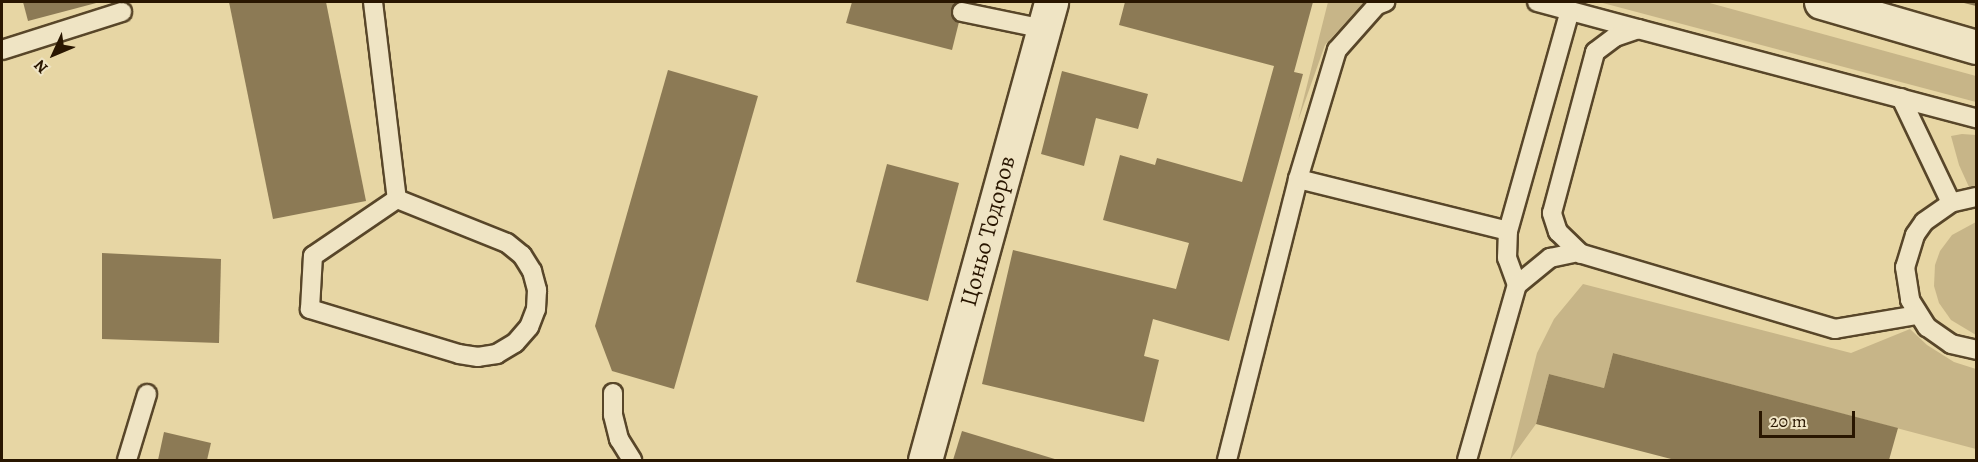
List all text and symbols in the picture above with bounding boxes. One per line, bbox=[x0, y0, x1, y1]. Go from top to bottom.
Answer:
north arrow bbox=[24, 24, 84, 84]
text: N bbox=[29, 55, 53, 78]
street label: Цоньо Тодоров bbox=[954, 153, 1022, 309]
scale bar bbox=[1762, 399, 1858, 437]
text: 20 m bbox=[1770, 409, 1807, 433]

